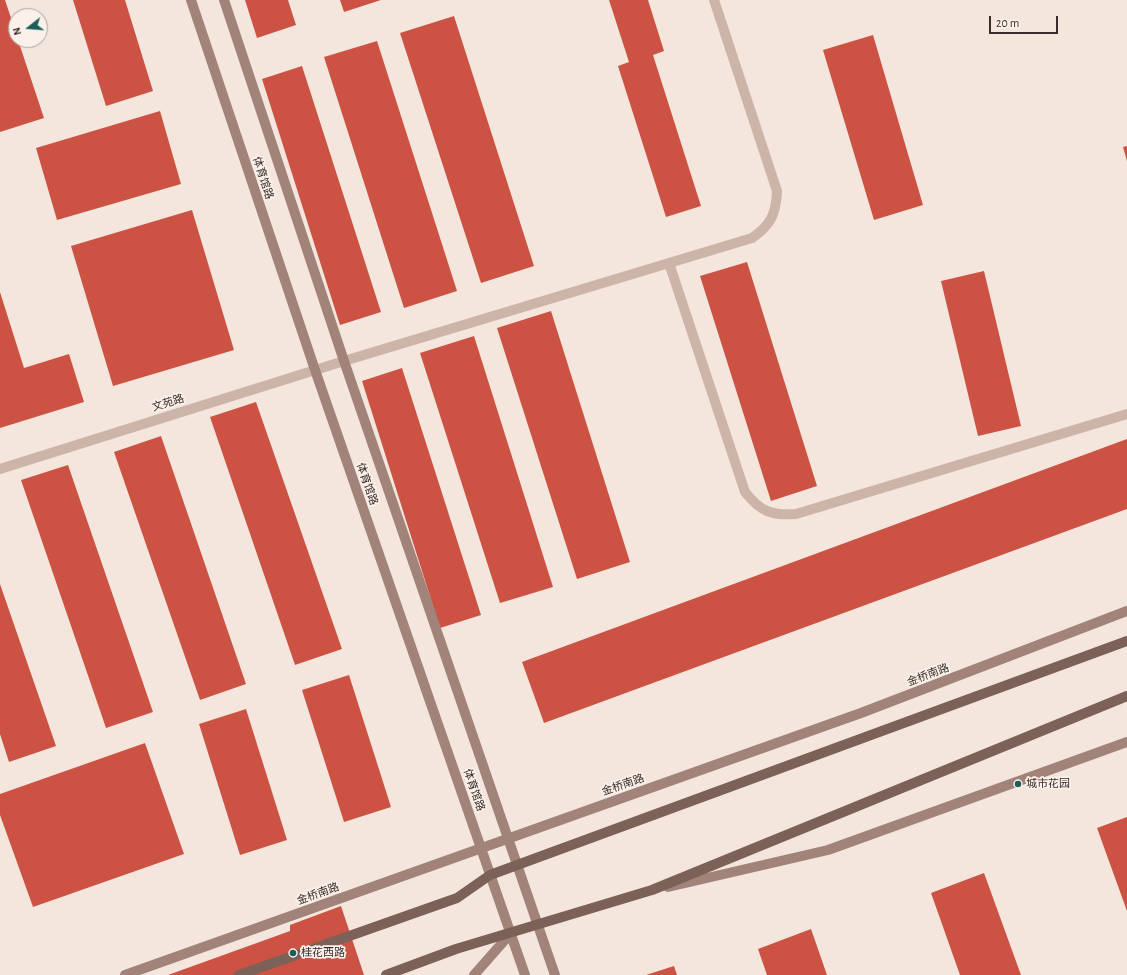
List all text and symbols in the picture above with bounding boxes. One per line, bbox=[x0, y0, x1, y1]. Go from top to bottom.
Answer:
north arrow bbox=[8, 8, 48, 48]
scale bar bbox=[991, 8, 1060, 34]
text: 20 m bbox=[996, 17, 1019, 29]
text: N bbox=[11, 26, 23, 37]
street label: 体育馆路 bbox=[250, 155, 276, 201]
street label: 文苑路 bbox=[150, 392, 186, 414]
street label: 体育馆路 bbox=[354, 461, 380, 507]
street label: 金桥南路 bbox=[905, 661, 951, 689]
street label: 体育馆路 bbox=[461, 767, 487, 813]
street label: 金桥南路 bbox=[600, 772, 646, 798]
place label: 城市花园 bbox=[1026, 777, 1070, 791]
marker: 城市花园 bbox=[1013, 779, 1023, 789]
street label: 金桥南路 bbox=[295, 880, 341, 908]
place label: 桂花西路 bbox=[301, 946, 345, 960]
marker: 桂花西路 bbox=[288, 948, 298, 958]

